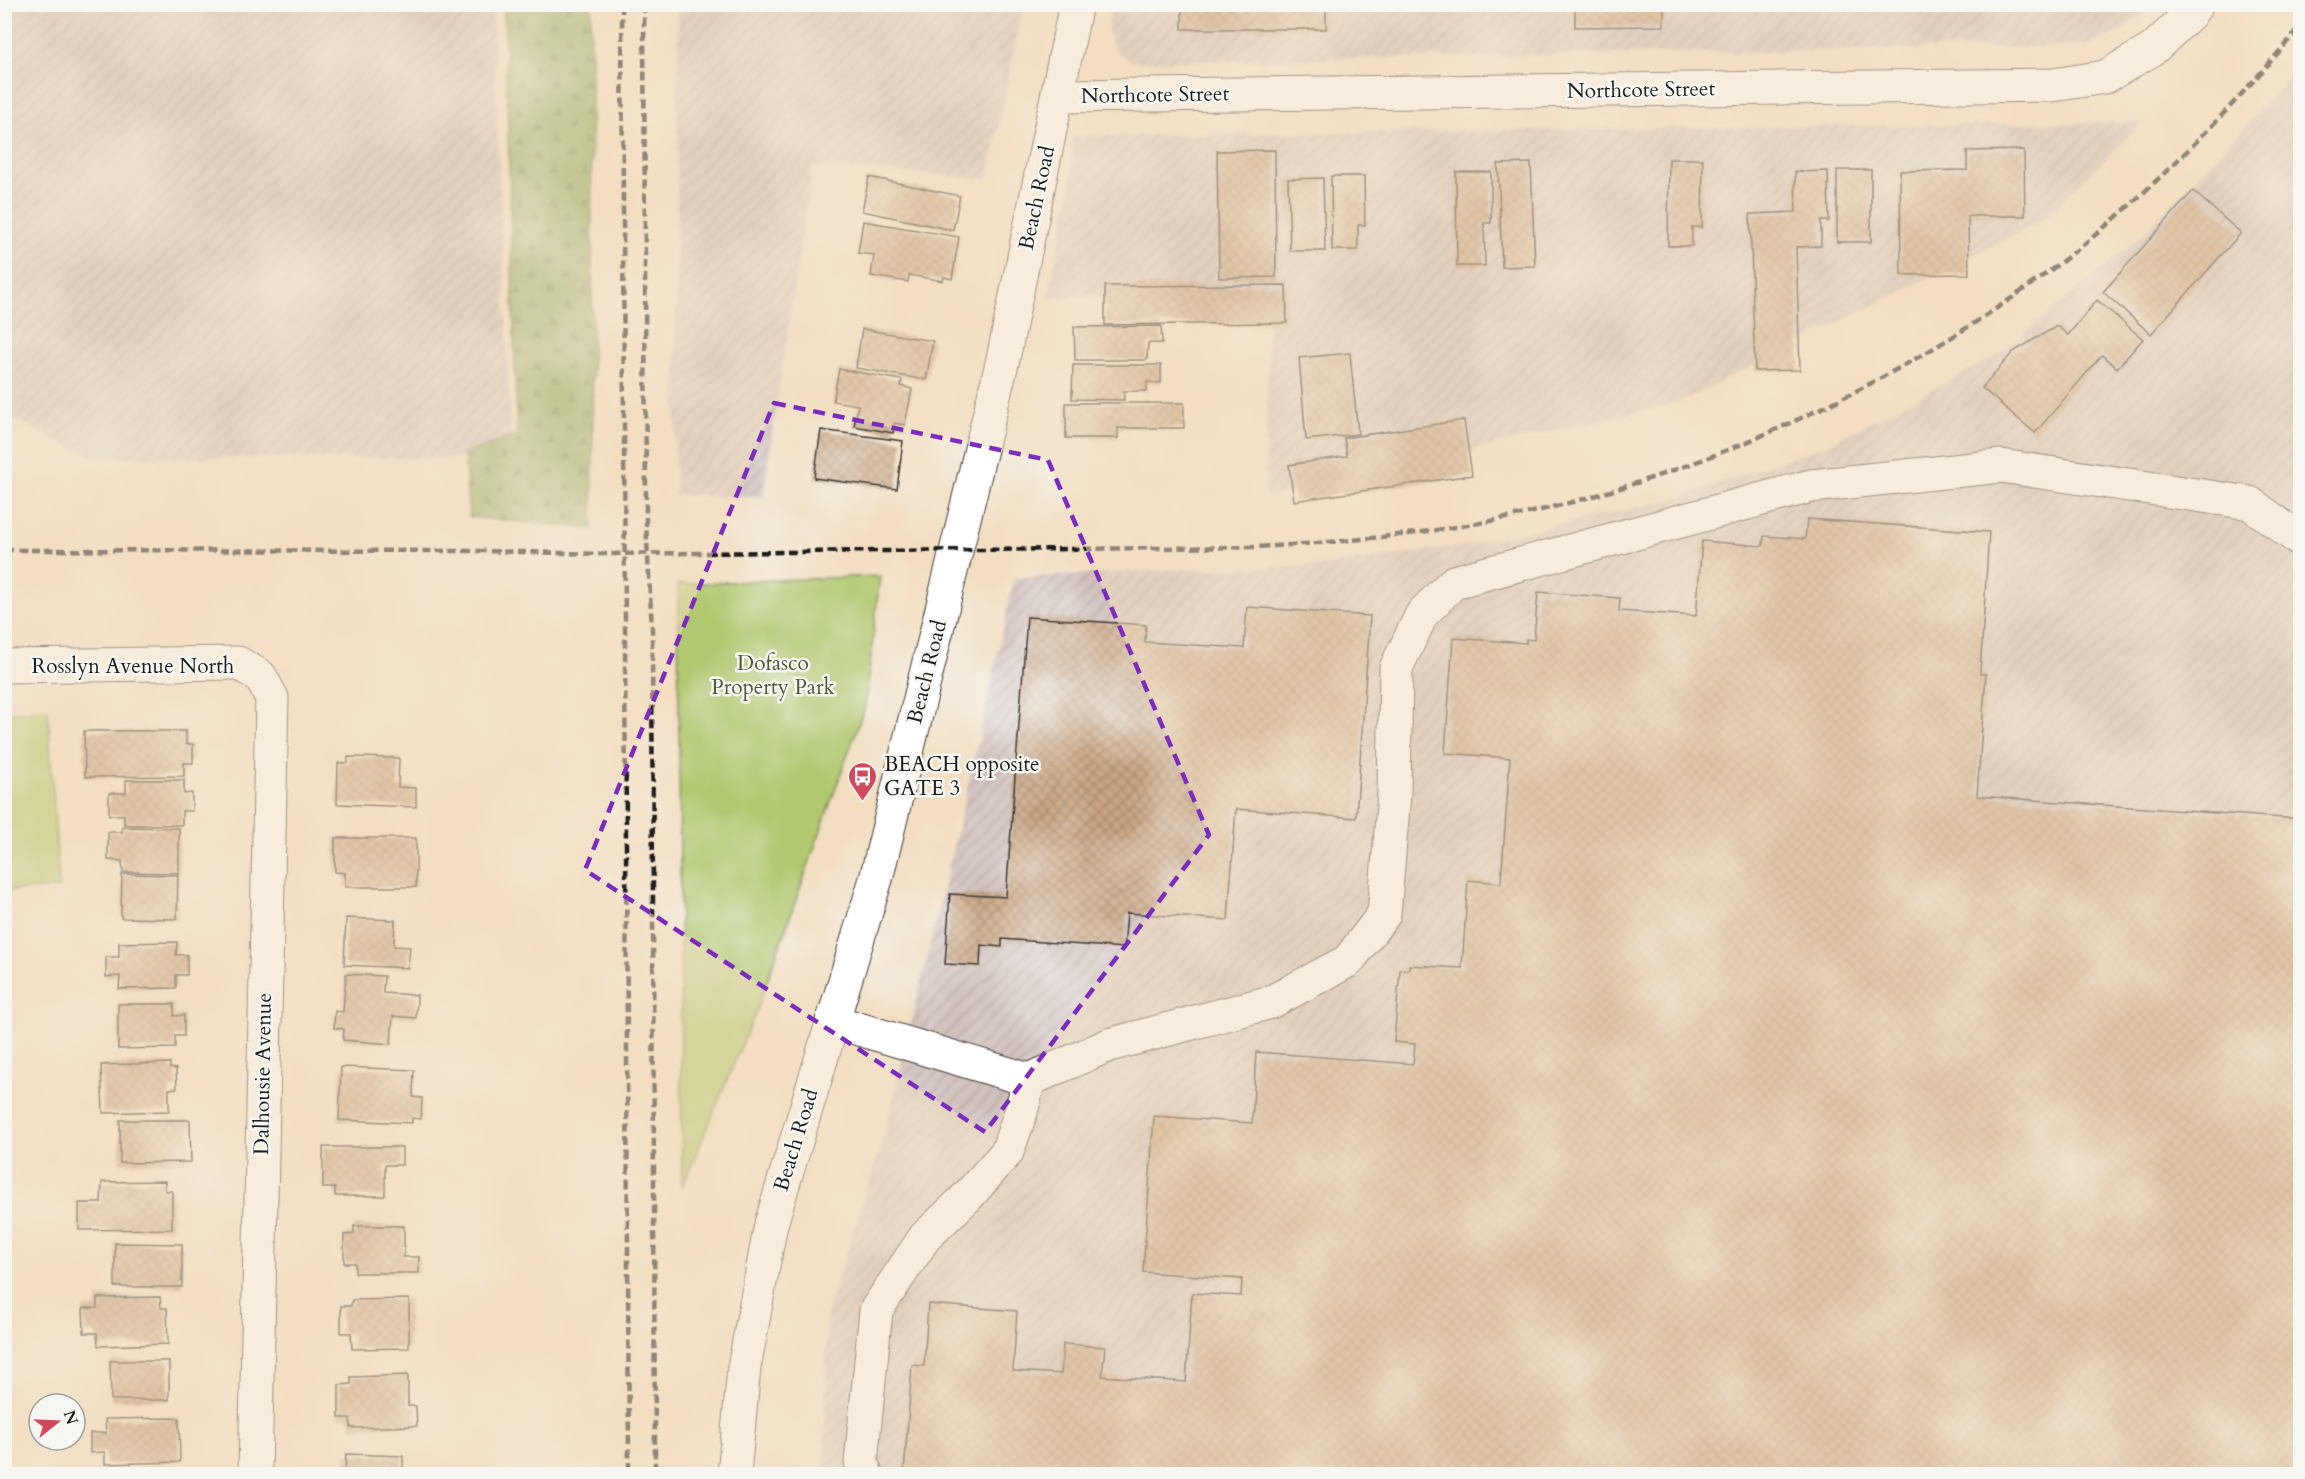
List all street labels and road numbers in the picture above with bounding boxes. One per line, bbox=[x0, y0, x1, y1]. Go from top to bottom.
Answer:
street label: Northcote Street bbox=[1567, 74, 1716, 106]
street label: Northcote Street bbox=[1081, 79, 1230, 111]
street label: Beach Road bbox=[1012, 143, 1062, 253]
street label: Beach Road bbox=[900, 617, 954, 727]
street label: Rosslyn Avenue North bbox=[32, 652, 235, 681]
street label: Dalhousie Avenue bbox=[247, 993, 279, 1155]
street label: Beach Road bbox=[767, 1085, 825, 1195]

